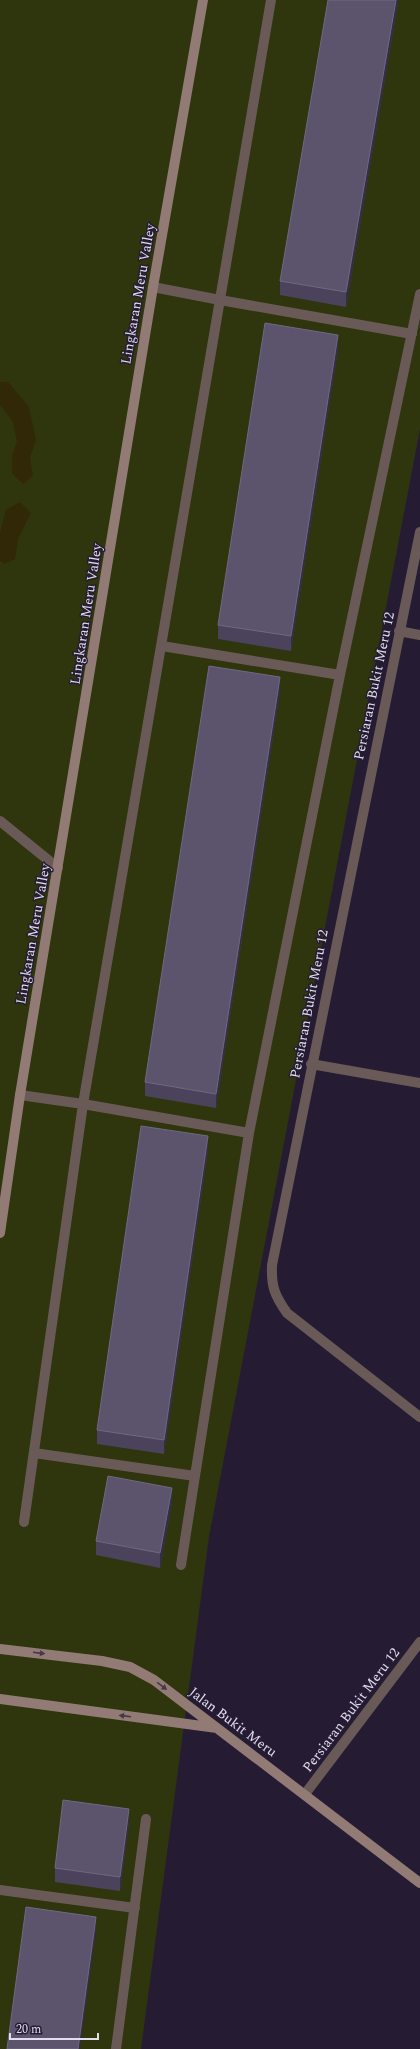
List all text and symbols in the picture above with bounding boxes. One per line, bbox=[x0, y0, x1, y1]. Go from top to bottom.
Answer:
street label: Lingkaran Meru Valley bbox=[115, 221, 161, 366]
street label: Lingkaran Meru Valley bbox=[64, 541, 108, 686]
street label: Persiaran Bukit Meru 12 bbox=[348, 610, 400, 762]
street label: Lingkaran Meru Valley bbox=[10, 861, 56, 1006]
street label: Persiaran Bukit Meru 12 bbox=[284, 928, 334, 1080]
street label: Persiaran Bukit Meru 12 bbox=[297, 1643, 405, 1777]
one-way arrow bbox=[33, 1650, 45, 1656]
one-way arrow bbox=[157, 1682, 168, 1690]
street label: Jalan Bukit Meru bbox=[185, 1682, 282, 1762]
one-way arrow bbox=[119, 1713, 131, 1719]
scale bar bbox=[10, 2015, 98, 2041]
text: 20 m bbox=[16, 2020, 41, 2039]

